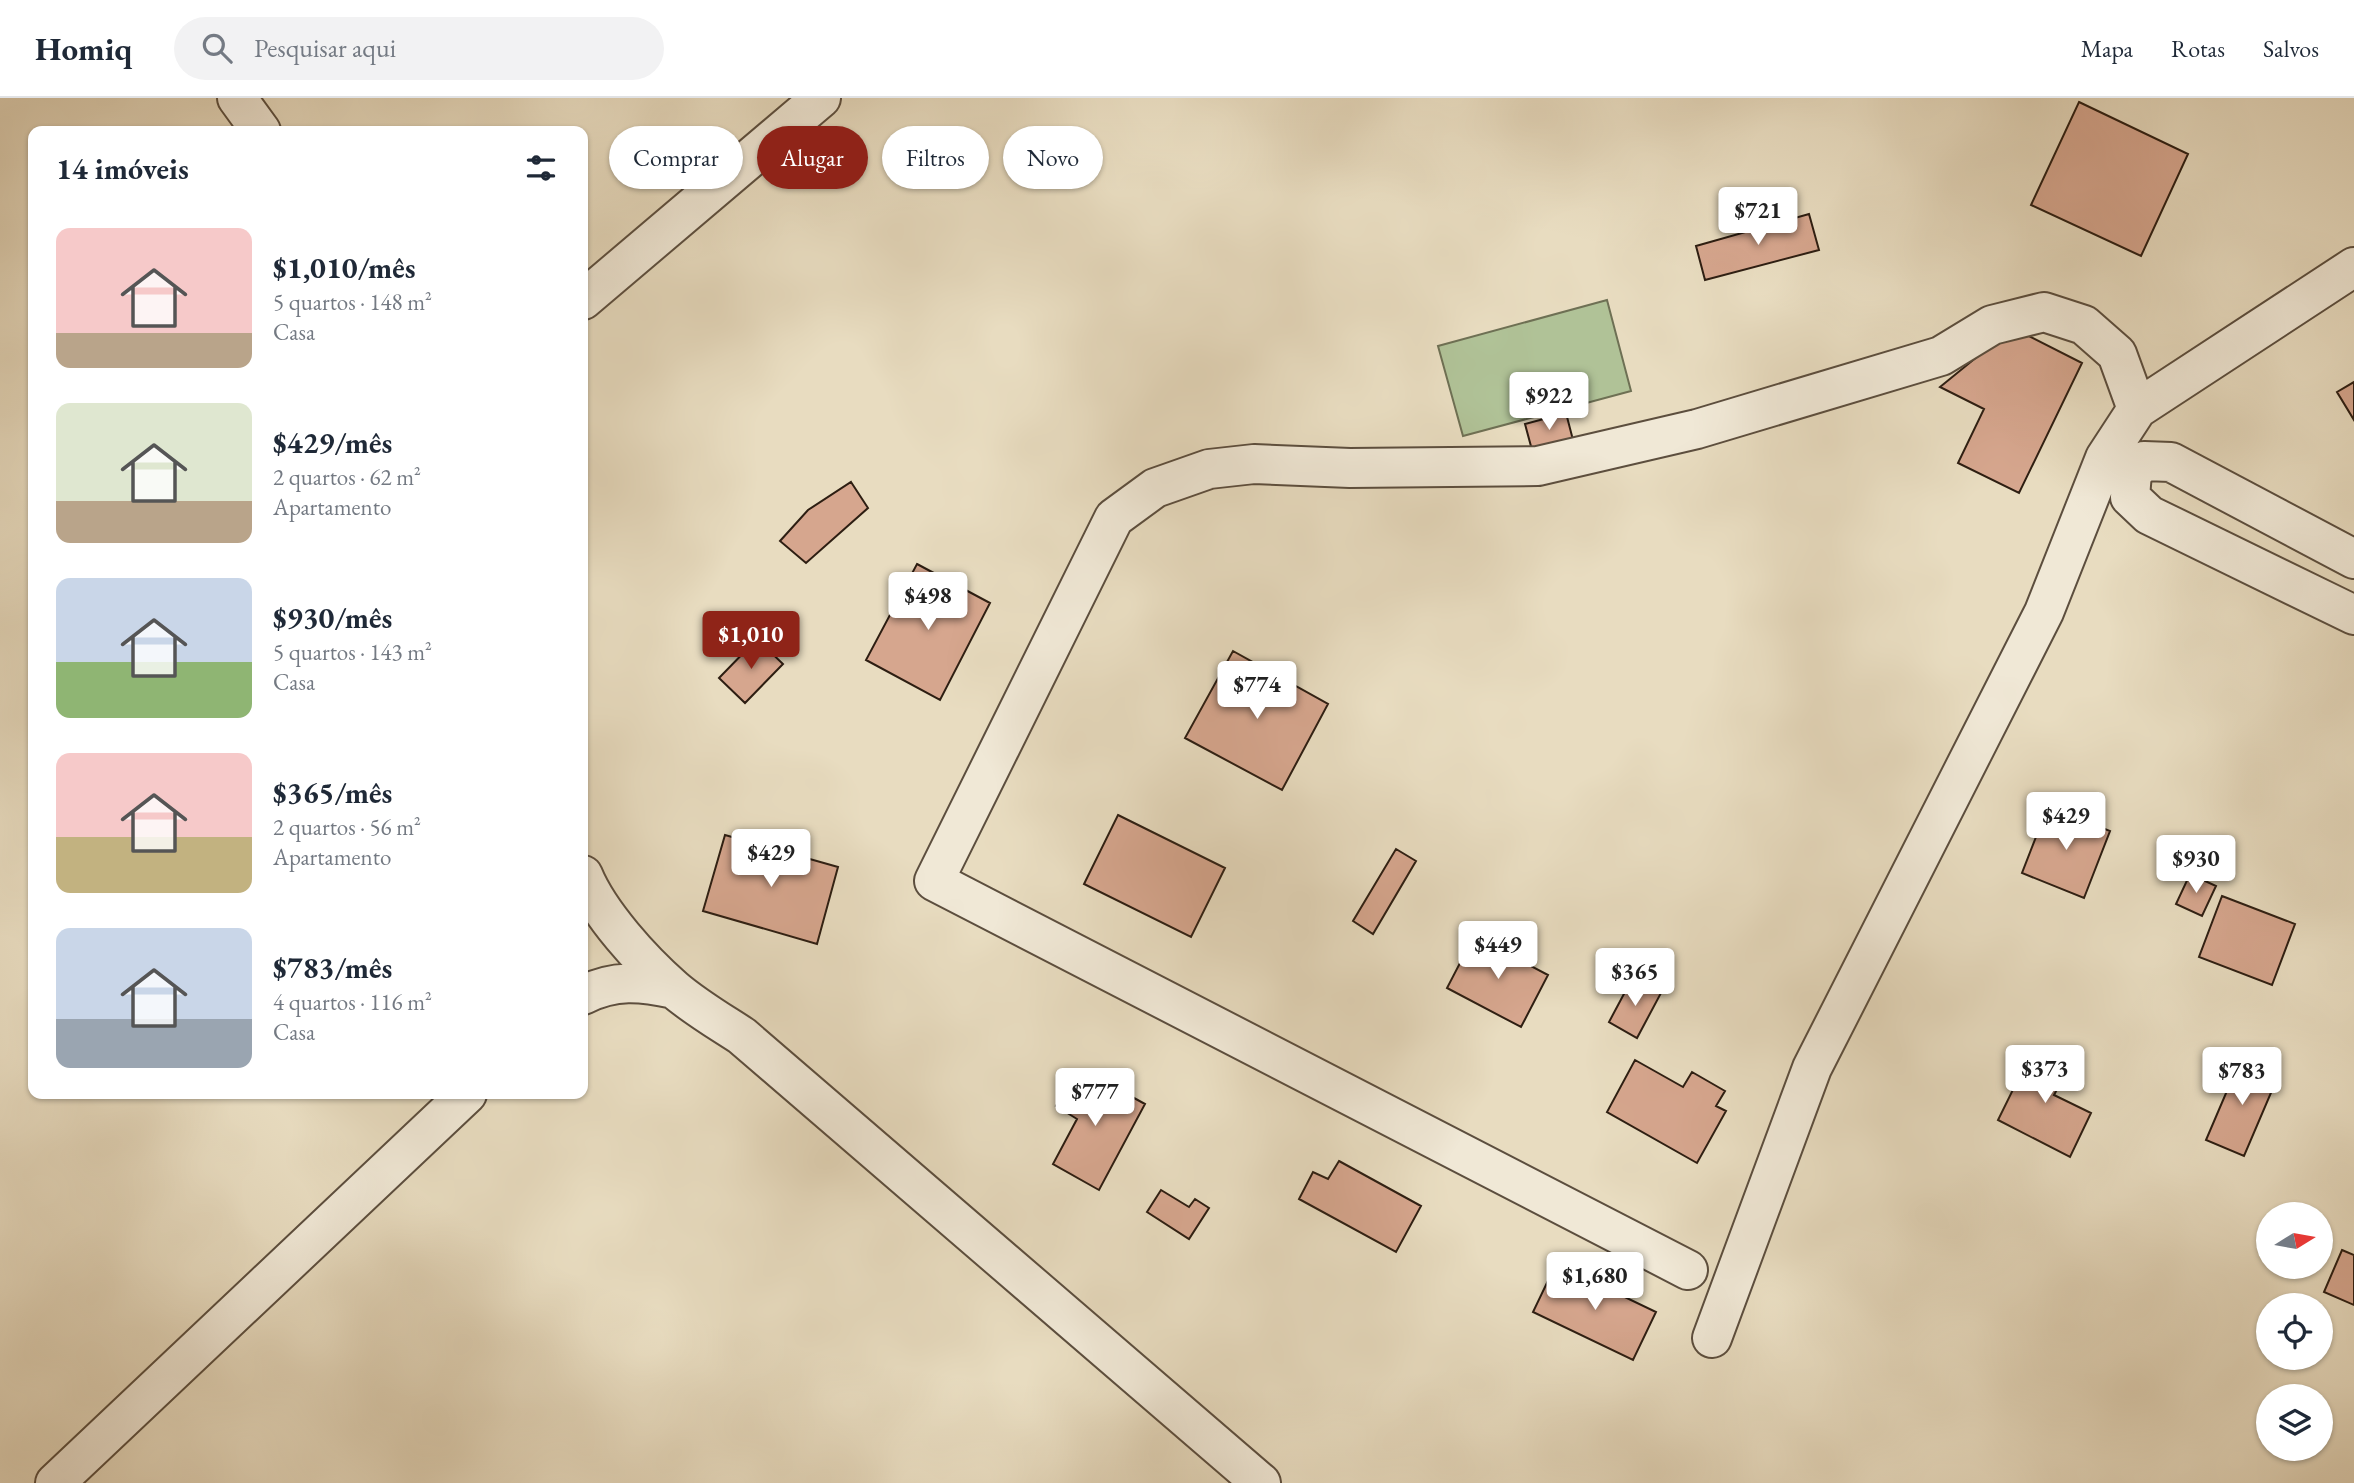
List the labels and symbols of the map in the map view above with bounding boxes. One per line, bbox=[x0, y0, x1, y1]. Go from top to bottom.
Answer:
pin: $721 bbox=[1717, 188, 1799, 247]
pin: $922 bbox=[1508, 372, 1590, 432]
pin: $498 bbox=[887, 573, 969, 632]
pin: $1,010 bbox=[694, 612, 808, 671]
pin: $774 bbox=[1216, 662, 1298, 721]
pin: $429 bbox=[2025, 792, 2107, 852]
pin: $429 bbox=[730, 830, 812, 889]
pin: $930 bbox=[2155, 836, 2237, 895]
pin: $449 bbox=[1457, 922, 1539, 981]
pin: $365 bbox=[1594, 948, 1676, 1008]
pin: $373 bbox=[2004, 1046, 2086, 1105]
pin: $783 bbox=[2201, 1048, 2283, 1107]
pin: $777 bbox=[1054, 1068, 1136, 1128]
north arrow bbox=[2256, 1202, 2333, 1279]
pin: $1,680 bbox=[1538, 1252, 1652, 1312]

